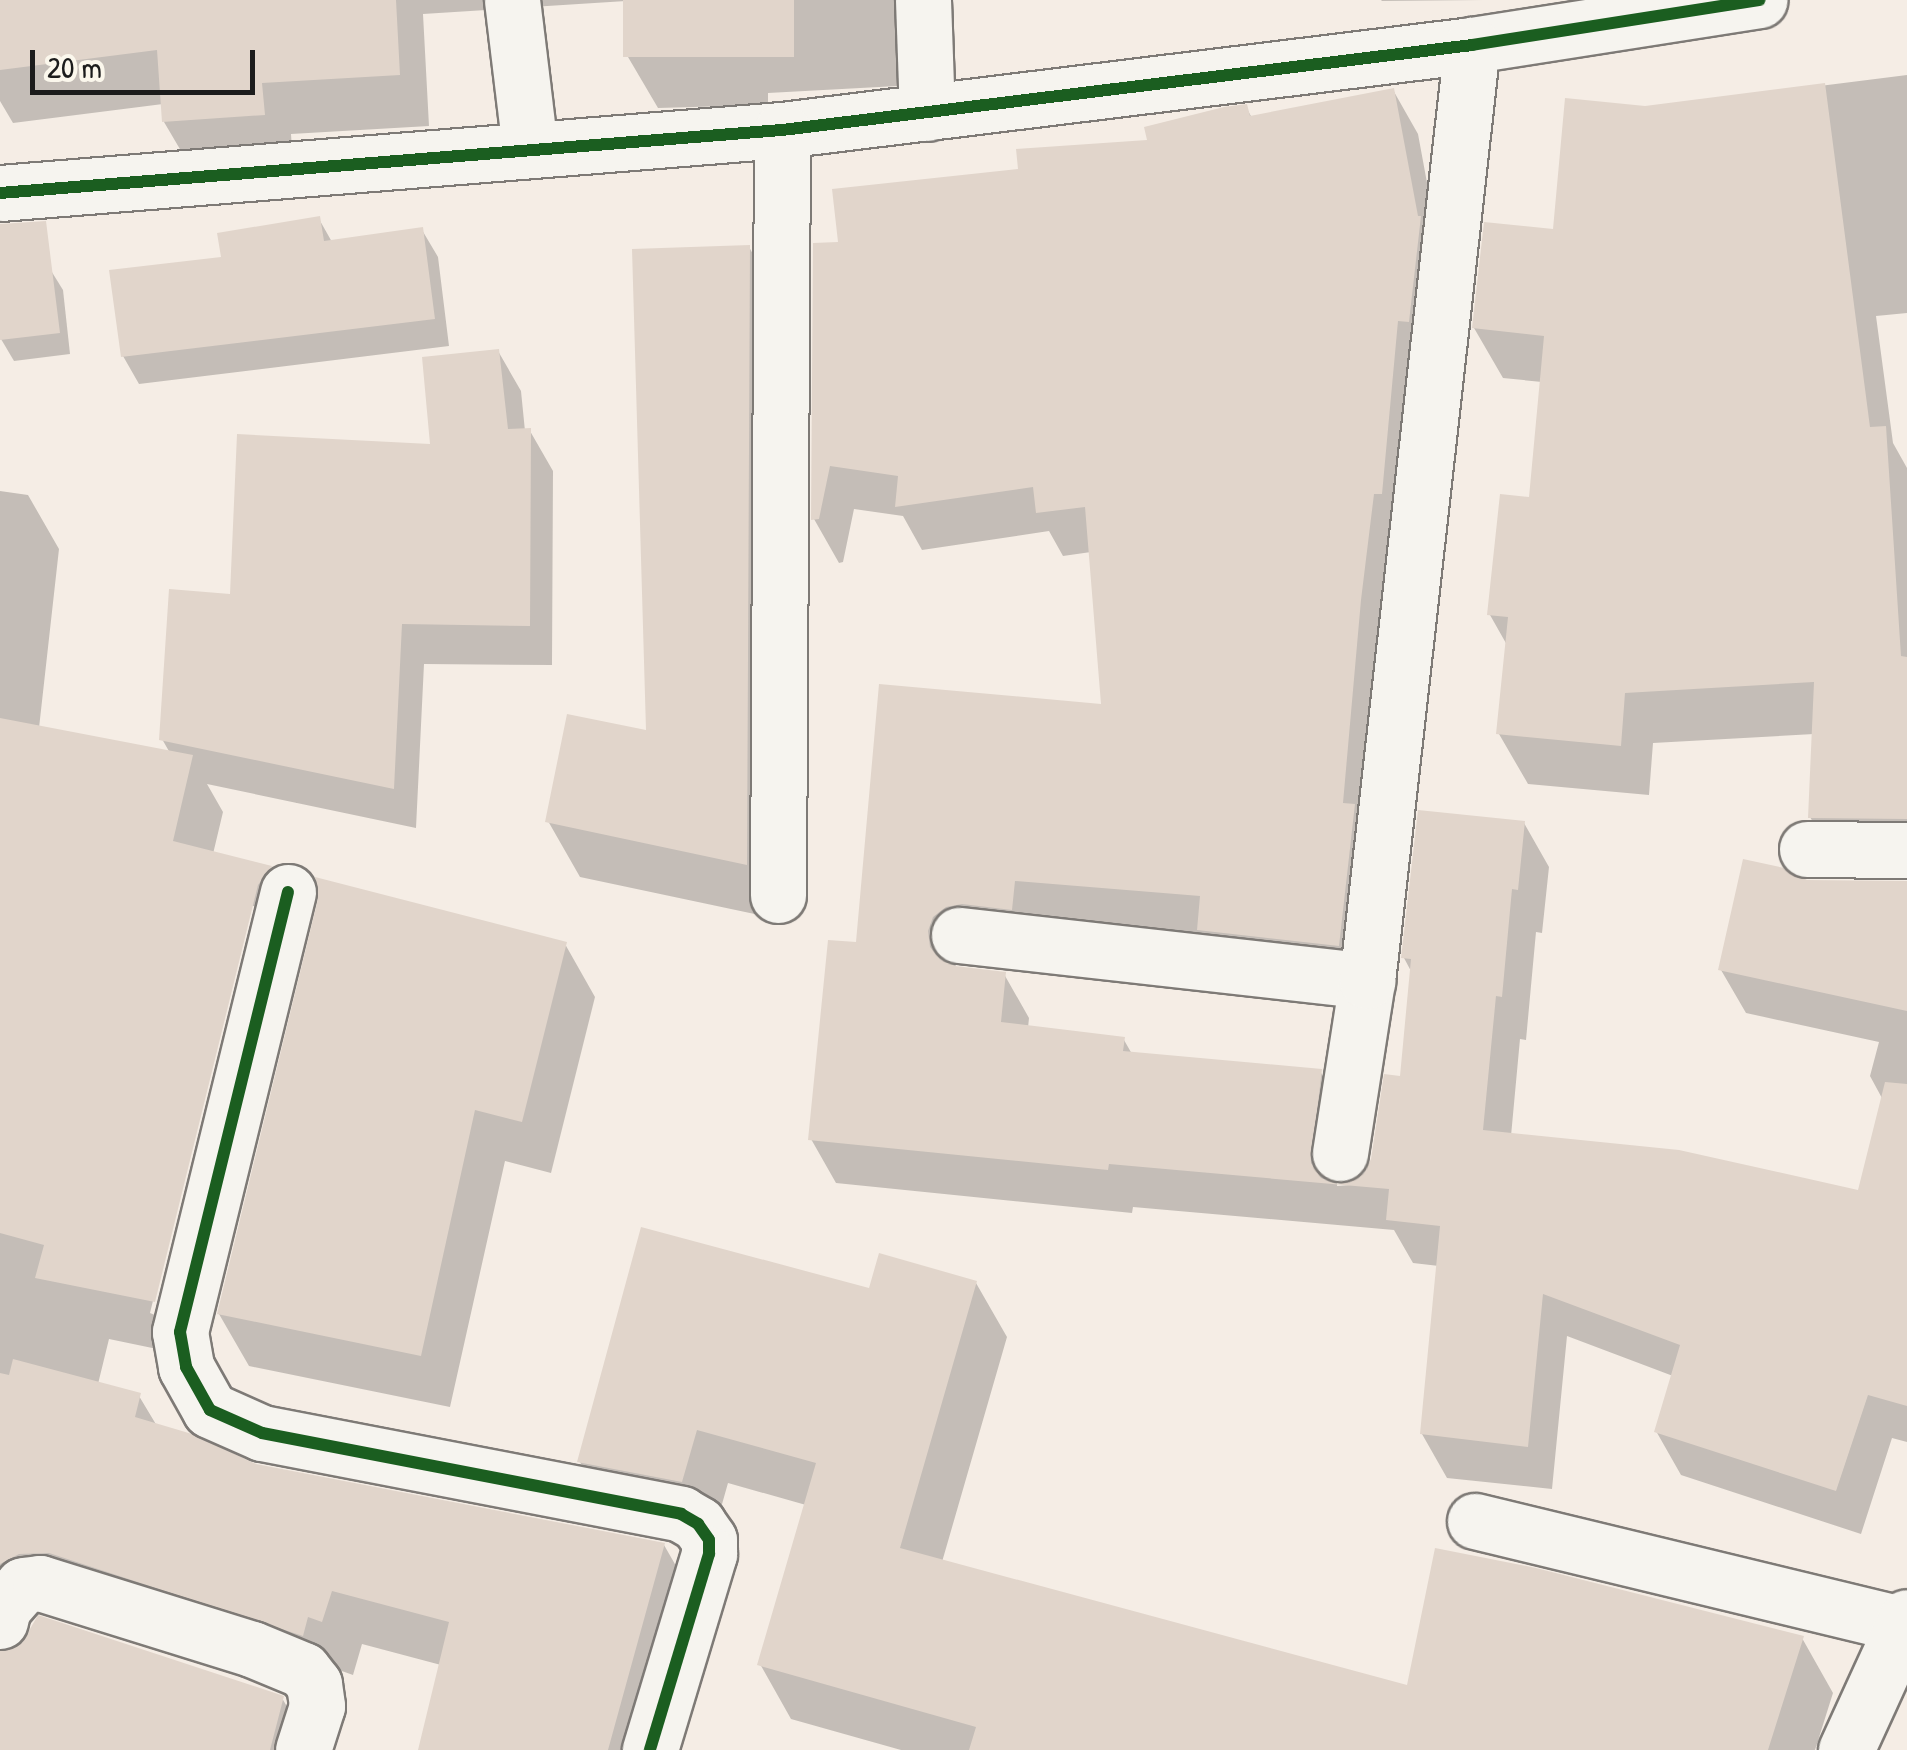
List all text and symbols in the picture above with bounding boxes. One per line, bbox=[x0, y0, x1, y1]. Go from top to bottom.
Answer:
scale bar bbox=[35, 30, 260, 92]
text: 20 m bbox=[47, 47, 102, 87]

